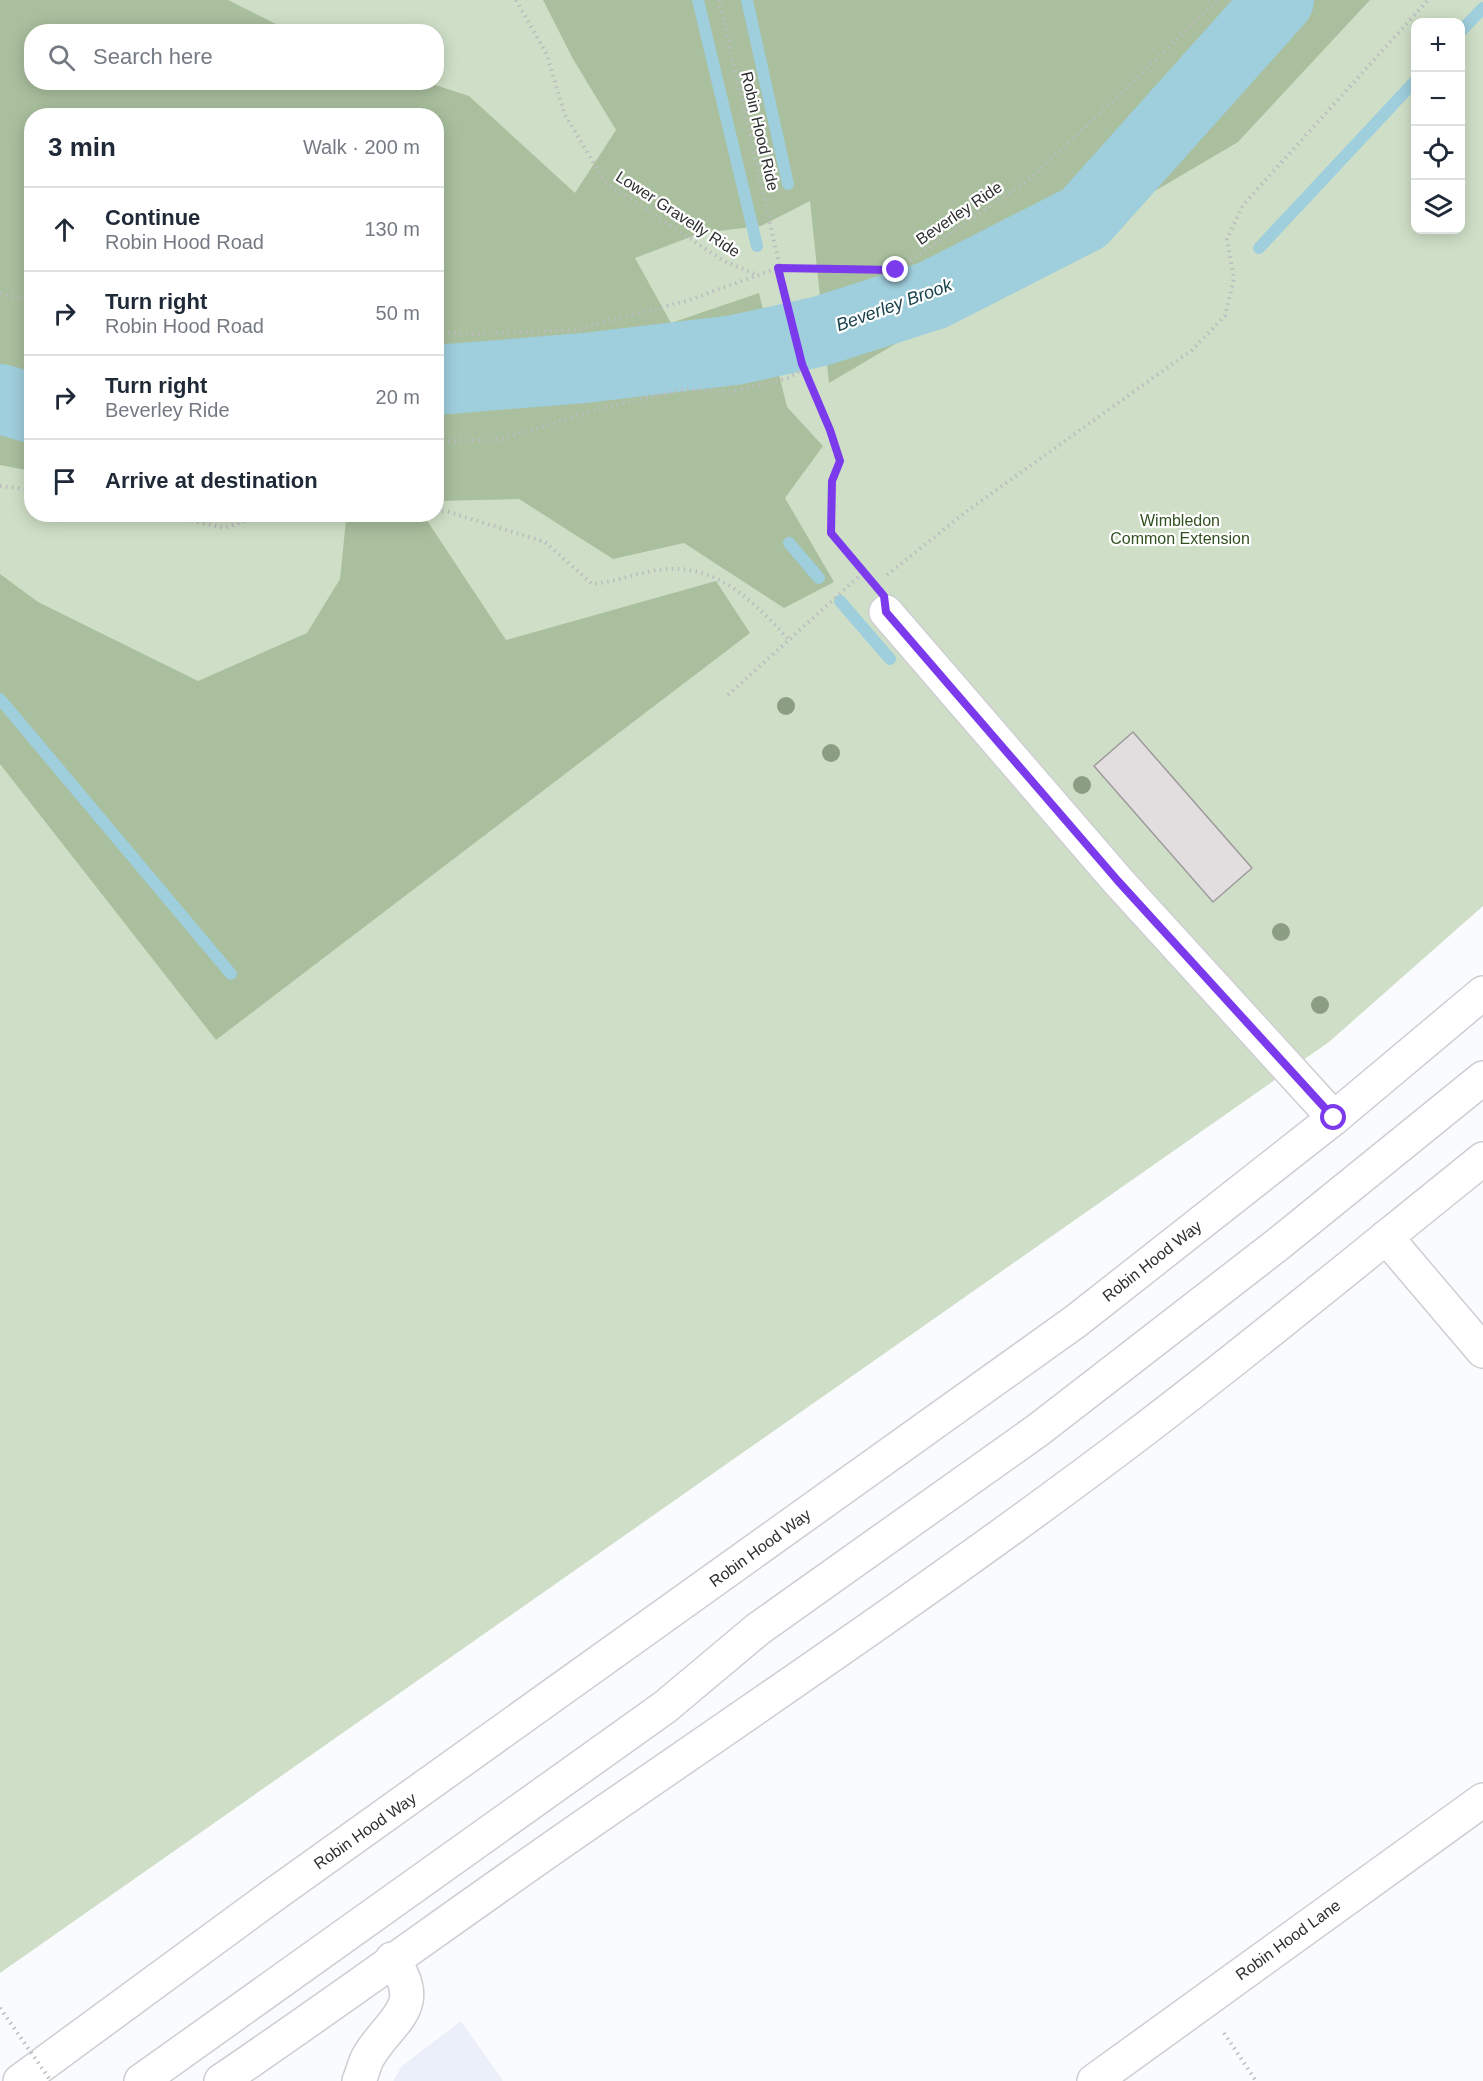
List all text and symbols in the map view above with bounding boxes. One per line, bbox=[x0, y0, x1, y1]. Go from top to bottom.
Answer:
map controls bbox=[1411, 18, 1465, 234]
button: + bbox=[1411, 18, 1465, 72]
search box bbox=[24, 24, 444, 90]
icon: search bbox=[45, 41, 78, 74]
text: Search here bbox=[93, 44, 213, 69]
street label: Robin Hood Ride bbox=[738, 70, 782, 192]
button: − bbox=[1411, 72, 1465, 126]
button: locate bbox=[1411, 126, 1465, 180]
text: 3 min bbox=[48, 132, 116, 162]
text: Walk · 200 m bbox=[303, 136, 420, 158]
street label: Lower Gravelly Ride bbox=[613, 168, 743, 260]
street label: Beverley Ride bbox=[913, 178, 1005, 248]
button: layers bbox=[1411, 180, 1465, 234]
text: Continue bbox=[105, 205, 200, 230]
icon: ahead bbox=[48, 213, 81, 246]
text: 130 m bbox=[364, 218, 420, 240]
text: Robin Hood Road bbox=[105, 231, 264, 253]
route end bbox=[882, 256, 908, 282]
water label: Beverley Brook bbox=[833, 274, 956, 335]
text: Turn right bbox=[105, 289, 207, 314]
icon: right bbox=[48, 297, 81, 330]
text: 50 m bbox=[376, 302, 420, 324]
text: Robin Hood Road bbox=[105, 315, 264, 337]
text: Turn right bbox=[105, 373, 207, 398]
icon: right bbox=[48, 381, 81, 414]
text: 20 m bbox=[376, 386, 420, 408]
text: Beverley Ride bbox=[105, 399, 230, 421]
icon: arrive bbox=[48, 465, 81, 498]
text: Arrive at destination bbox=[105, 468, 318, 493]
park label: Wimbledon Common Extension bbox=[1110, 512, 1250, 547]
route start bbox=[1320, 1104, 1346, 1130]
street label: Robin Hood Way bbox=[1099, 1217, 1205, 1305]
street label: Robin Hood Way bbox=[706, 1506, 814, 1590]
street label: Robin Hood Way bbox=[311, 1790, 419, 1872]
street label: Robin Hood Lane bbox=[1233, 1896, 1343, 1983]

